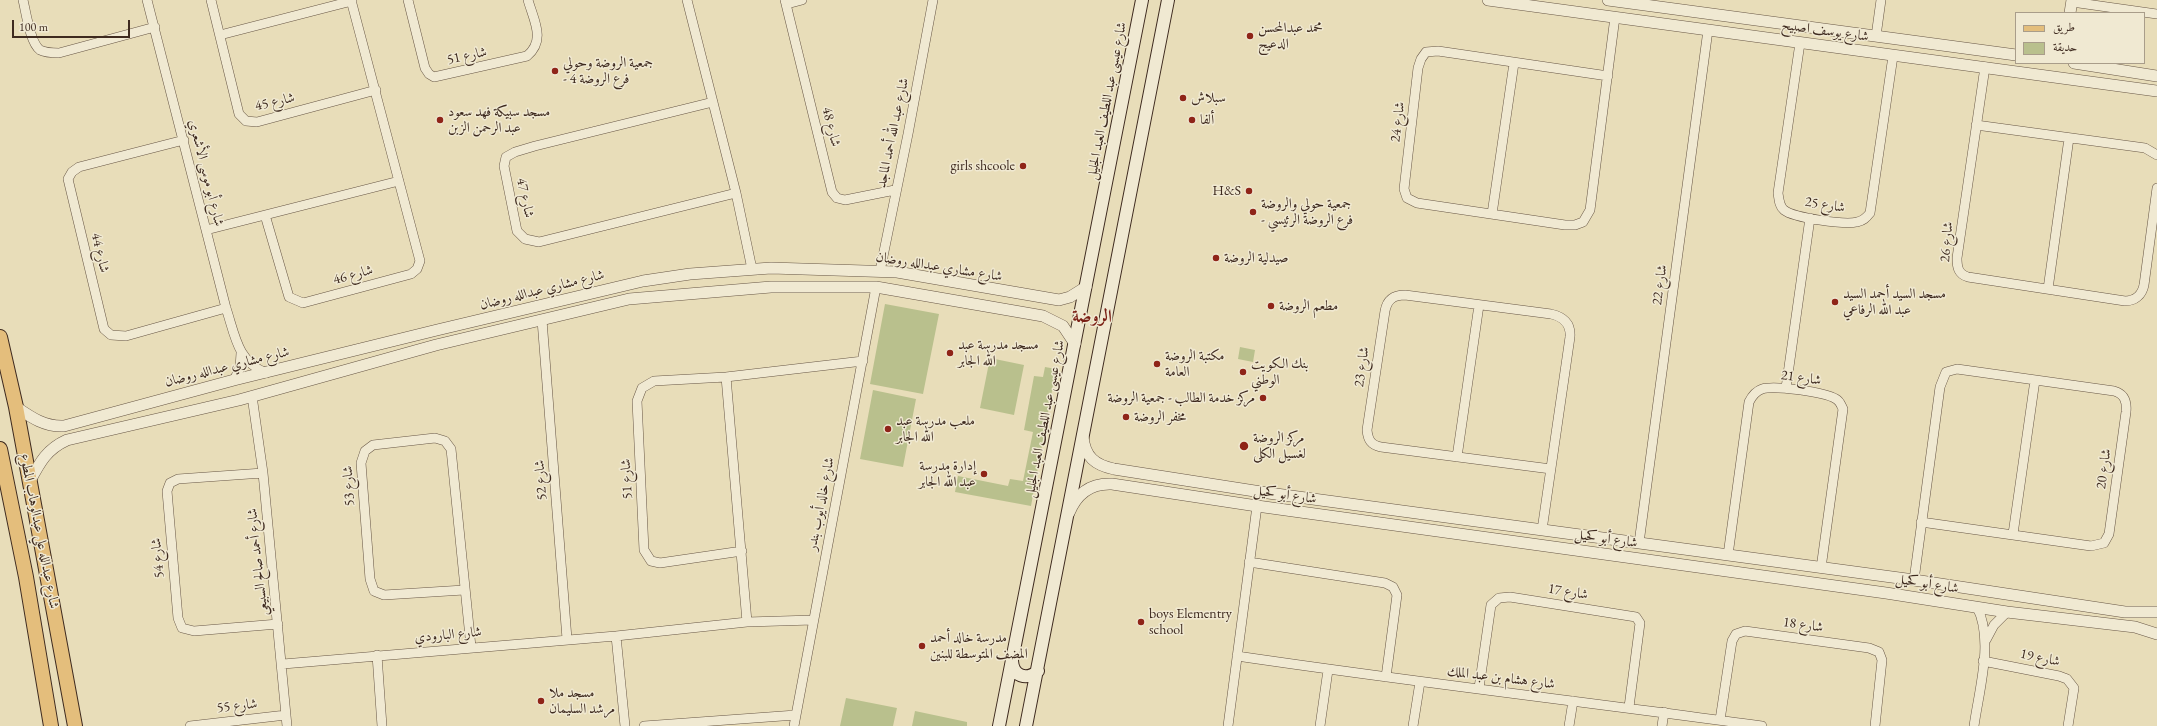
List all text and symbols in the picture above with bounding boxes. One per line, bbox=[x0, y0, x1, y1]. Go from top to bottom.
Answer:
scale bar bbox=[14, 12, 132, 38]
legend bbox=[2015, 12, 2145, 64]
street label: شارع يوسف اصبيح bbox=[1780, 17, 1870, 45]
text: 100 m bbox=[19, 19, 48, 35]
text: طريق bbox=[2053, 19, 2075, 35]
place label: محمد عبدالمحسن الدعيج bbox=[1258, 20, 1323, 52]
street label: شارع عيسى عبد اللطيف العبد الجليل bbox=[1083, 21, 1131, 181]
marker: محمد عبدالمحسن الدعيج bbox=[1245, 31, 1255, 41]
text: حديقة bbox=[2053, 39, 2077, 55]
street label: شارع 51 bbox=[445, 44, 489, 68]
place label: جمعية الروضة وحولي - فرع الروضة 4 bbox=[563, 55, 653, 88]
marker: جمعية الروضة وحولي - فرع الروضة 4 bbox=[550, 66, 560, 76]
street label: شارع عبد الله أحمد الماجد bbox=[873, 77, 913, 189]
street label: شارع 45 bbox=[253, 89, 297, 115]
place label: سبلاش bbox=[1191, 90, 1226, 106]
marker: سبلاش bbox=[1178, 93, 1188, 103]
street label: شارع 24 bbox=[1387, 101, 1409, 143]
place label: مسجد سبيكة فهد سعود عبد الرحمن الزبن bbox=[448, 104, 550, 136]
street label: شارع 48 bbox=[818, 105, 844, 149]
place label: ألفا bbox=[1200, 112, 1214, 128]
marker: مسجد سبيكة فهد سعود عبد الرحمن الزبن bbox=[435, 115, 445, 125]
marker: ألفا bbox=[1187, 115, 1197, 125]
street label: شارع أبو موسى الأشعري bbox=[185, 118, 227, 228]
place label: girls shcoole bbox=[951, 158, 1015, 174]
marker: girls shcoole bbox=[1018, 161, 1028, 171]
street label: شارع 47 bbox=[513, 176, 537, 220]
place label: H&S bbox=[1213, 183, 1241, 199]
marker: H&S bbox=[1244, 186, 1254, 196]
street label: شارع 25 bbox=[1804, 194, 1846, 216]
place label: جمعية حولي والروضة - فرع الروضة الرئيسي bbox=[1261, 196, 1353, 228]
marker: جمعية حولي والروضة - فرع الروضة الرئيسي bbox=[1248, 207, 1258, 217]
street label: شارع 26 bbox=[1937, 221, 1957, 263]
street label: شارع 44 bbox=[87, 231, 113, 275]
street label: شارع مشاري عبدالله روضان bbox=[875, 249, 1003, 285]
place label: صيدلية الروضة bbox=[1224, 250, 1289, 266]
marker: صيدلية الروضة bbox=[1211, 253, 1221, 263]
street label: شارع 46 bbox=[331, 262, 375, 288]
street label: شارع 22 bbox=[1649, 264, 1671, 306]
street label: شارع مشاري عبدالله روضان bbox=[478, 266, 606, 314]
place label: مسجد السيد أحمد السيد عبد الله الرفاعي bbox=[1843, 286, 1946, 318]
marker: مسجد السيد أحمد السيد عبد الله الرفاعي bbox=[1830, 297, 1840, 307]
place label: مطعم الروضة bbox=[1279, 298, 1338, 314]
marker: مطعم الروضة bbox=[1266, 301, 1276, 311]
district label: الروضة bbox=[1072, 306, 1112, 328]
place label: مسجد مدرسة عبد الله الجابر bbox=[958, 337, 1039, 370]
street label: شارع عيسى عبد اللطيف العبد الجليل bbox=[1021, 339, 1069, 499]
street label: شارع مشاري عبدالله روضان bbox=[163, 343, 291, 391]
street label: شارع 23 bbox=[1351, 346, 1373, 388]
marker: مسجد مدرسة عبد الله الجابر bbox=[945, 348, 955, 358]
place label: مكتبة الروضة العامة bbox=[1165, 348, 1224, 380]
place label: بنك الكويت الوطني bbox=[1251, 356, 1308, 388]
marker: مكتبة الروضة العامة bbox=[1152, 359, 1162, 369]
marker: بنك الكويت الوطني bbox=[1238, 367, 1248, 377]
street label: شارع 21 bbox=[1780, 367, 1822, 389]
place label: مركز خدمة الطالب - جمعية الروضة bbox=[1107, 390, 1255, 406]
marker: مركز خدمة الطالب - جمعية الروضة bbox=[1258, 393, 1268, 403]
place label: مخفر الروضة bbox=[1134, 409, 1186, 425]
marker: مخفر الروضة bbox=[1121, 412, 1131, 422]
place label: ملعب مدرسة عبد الله الجابر bbox=[896, 413, 975, 446]
marker: ملعب مدرسة عبد الله الجابر bbox=[883, 424, 893, 434]
place label: مركز الروضة لغسيل الكلى bbox=[1253, 430, 1306, 462]
marker: مركز الروضة لغسيل الكلى bbox=[1238, 440, 1250, 452]
street label: شارع 20 bbox=[2093, 448, 2115, 490]
street label: شارع عبدالله علي عبدالوهاب المطوع bbox=[16, 452, 62, 610]
street label: شارع خالد أيوب بندر bbox=[804, 456, 838, 552]
street label: شارع 51 bbox=[618, 458, 636, 500]
place label: إدارة مدرسة عبد الله الجابر bbox=[919, 458, 976, 490]
street label: شارع 52 bbox=[531, 459, 551, 501]
street label: شارع 53 bbox=[340, 465, 358, 507]
marker: إدارة مدرسة عبد الله الجابر bbox=[979, 469, 989, 479]
street label: شارع أبو كحيل bbox=[1252, 482, 1318, 508]
street label: شارع أحمد صالح السبيعي bbox=[244, 507, 272, 617]
street label: شارع أبو كحيل bbox=[1573, 526, 1639, 552]
street label: شارع 54 bbox=[148, 537, 168, 579]
street label: شارع أبو كحيل bbox=[1894, 571, 1960, 597]
street label: شارع 17 bbox=[1547, 581, 1589, 603]
place label: boys Elementry school bbox=[1149, 606, 1232, 638]
street label: شارع 18 bbox=[1782, 614, 1824, 636]
marker: boys Elementry school bbox=[1136, 617, 1146, 627]
street label: شارع البارودي bbox=[414, 624, 482, 646]
place label: مدرسة خالد أحمد المضف المتوسطة للبنين bbox=[930, 630, 1028, 662]
marker: مدرسة خالد أحمد المضف المتوسطة للبنين bbox=[917, 641, 927, 651]
street label: شارع 19 bbox=[2018, 646, 2062, 670]
street label: شارع هشام بن عبد الملك bbox=[1446, 663, 1556, 693]
place label: مسجد ملا مرشد السليمان bbox=[549, 685, 615, 718]
street label: شارع 55 bbox=[216, 696, 258, 716]
marker: مسجد ملا مرشد السليمان bbox=[536, 696, 546, 706]

